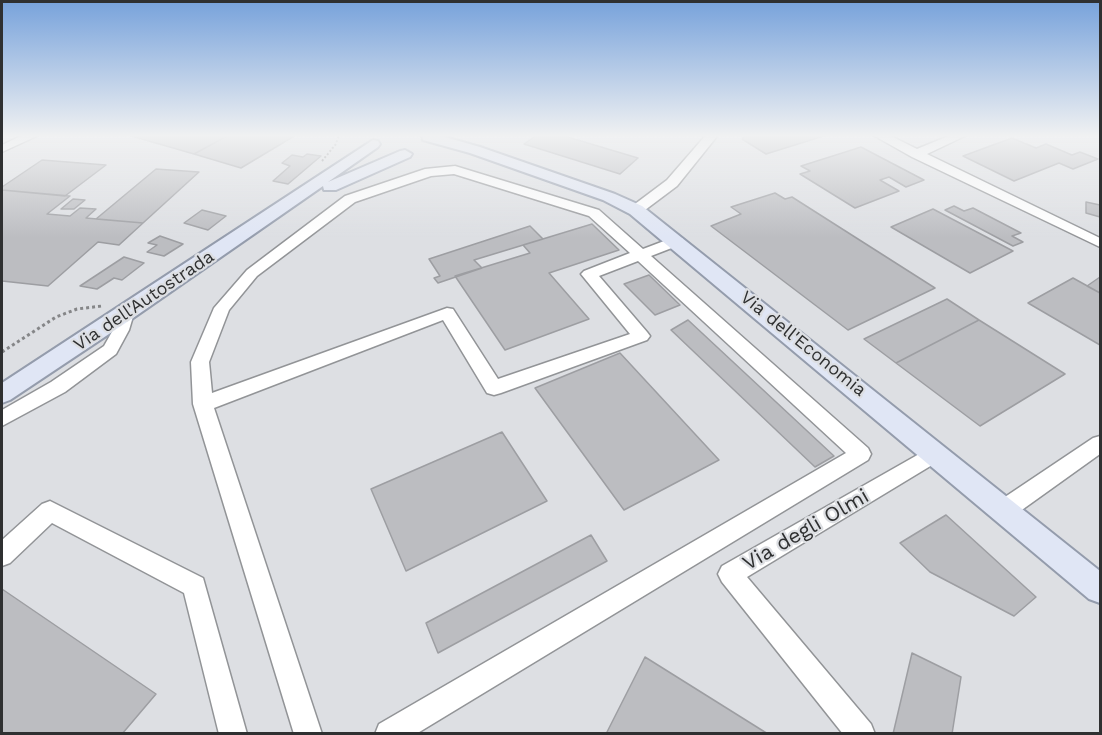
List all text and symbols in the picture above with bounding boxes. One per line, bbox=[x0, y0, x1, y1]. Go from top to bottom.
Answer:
street label: Via dell'Autostrada bbox=[70, 246, 218, 356]
street label: Via dell'Economia bbox=[736, 287, 870, 401]
street label: Via degli Olmi bbox=[738, 484, 874, 576]

